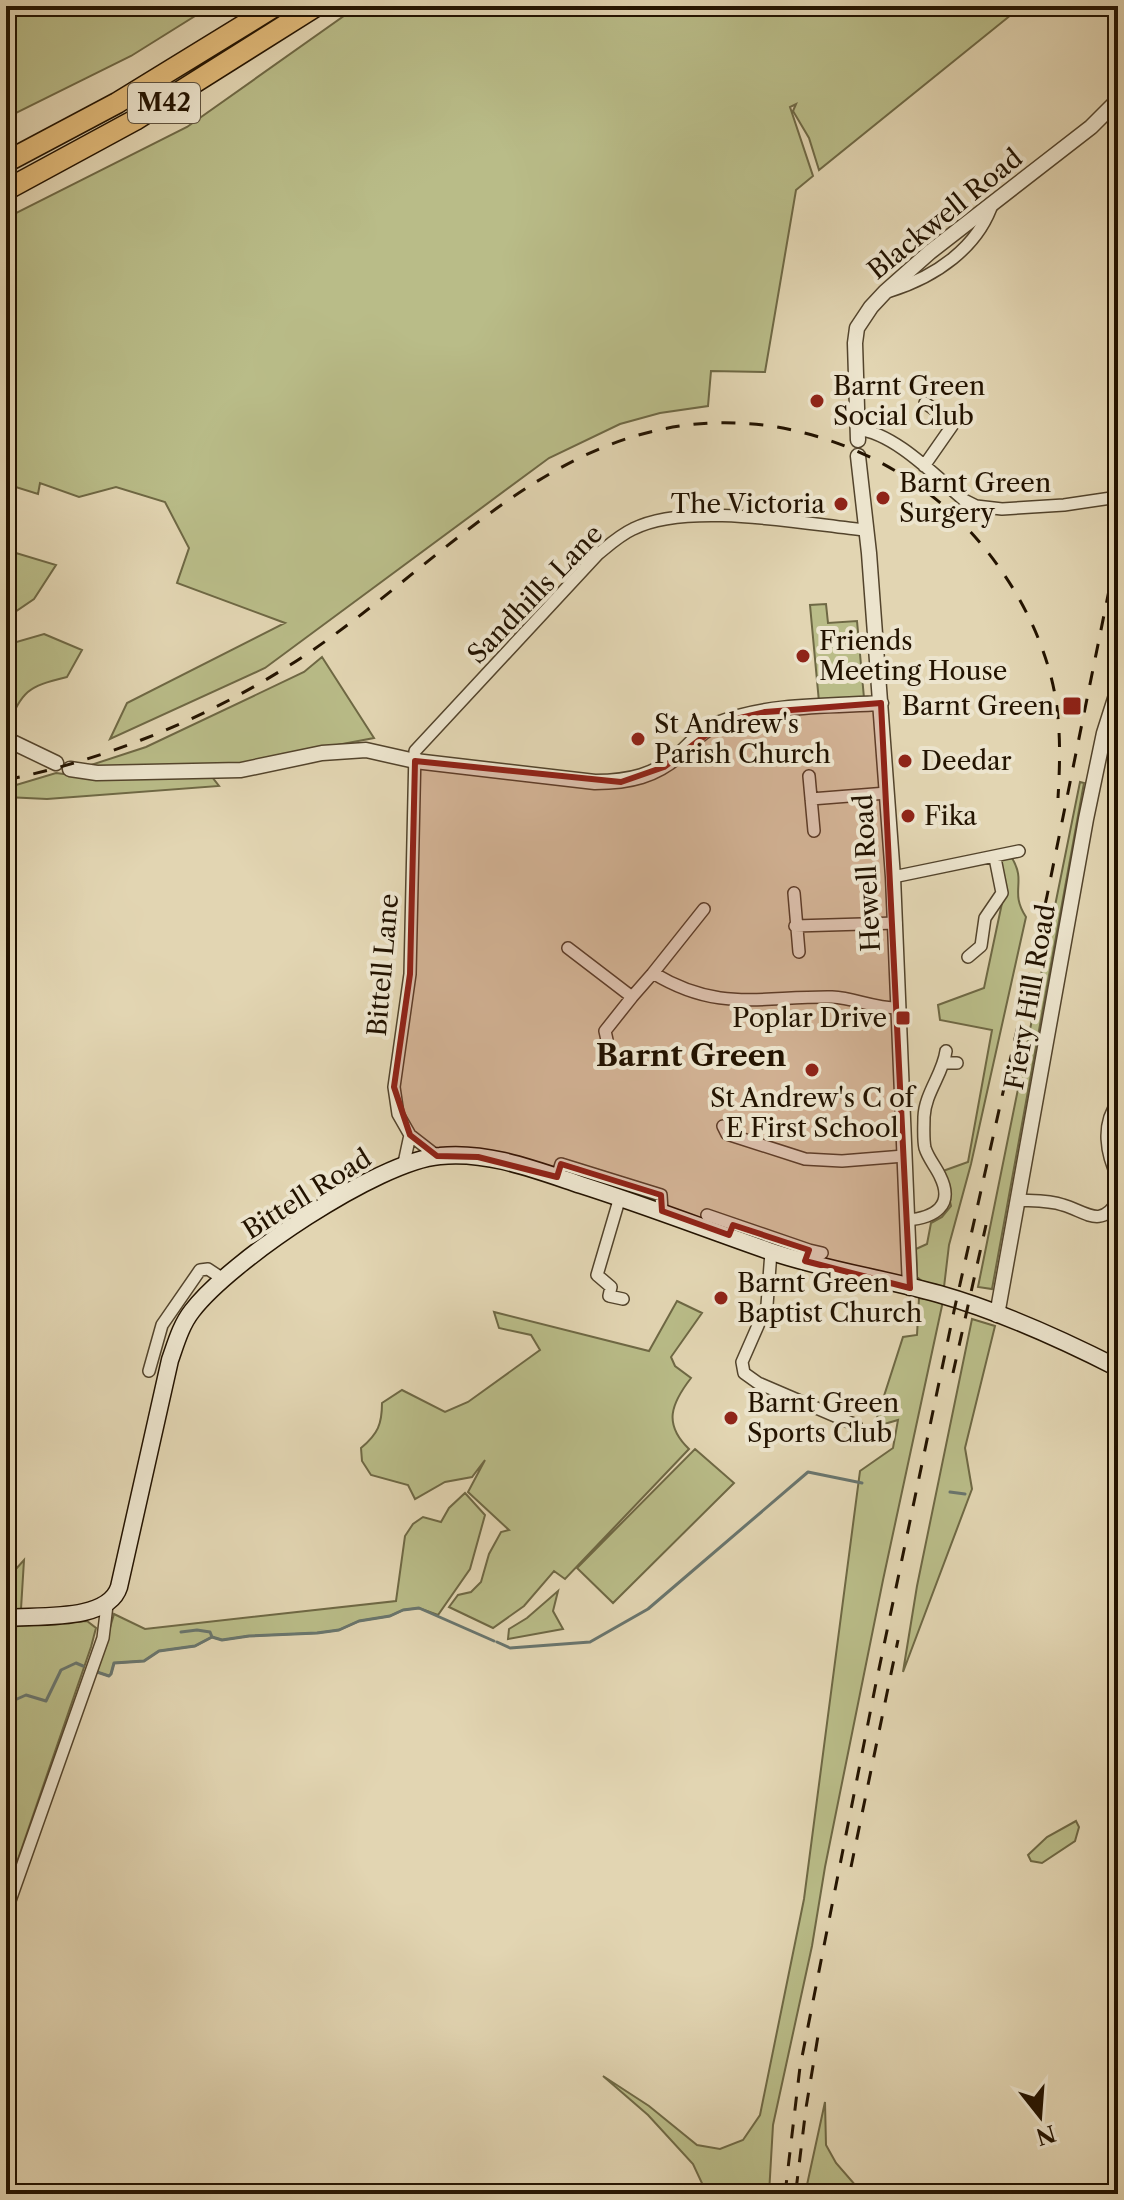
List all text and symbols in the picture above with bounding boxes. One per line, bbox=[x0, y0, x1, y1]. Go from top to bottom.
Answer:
road number: M42 bbox=[128, 83, 200, 123]
street label: Blackwell Road bbox=[861, 142, 1029, 286]
place label: Barnt Green Social Club bbox=[833, 370, 985, 432]
marker: Barnt Green Social Club bbox=[808, 392, 826, 410]
place label: Barnt Green Surgery bbox=[899, 467, 1051, 529]
place label: The Victoria bbox=[671, 488, 825, 520]
marker: Barnt Green Surgery bbox=[874, 489, 892, 507]
marker: The Victoria bbox=[832, 495, 850, 513]
street label: Sandhills Lane bbox=[461, 518, 609, 670]
place label: Friends Meeting House bbox=[819, 625, 1007, 687]
marker: Friends Meeting House bbox=[794, 647, 812, 665]
place label: Barnt Green bbox=[902, 690, 1054, 722]
marker: Barnt Green bbox=[1061, 695, 1083, 717]
place label: St Andrew's Parish Church bbox=[654, 708, 831, 770]
marker: St Andrew's Parish Church bbox=[629, 730, 647, 748]
place label: Deedar bbox=[921, 745, 1012, 777]
marker: Deedar bbox=[896, 752, 914, 770]
street label: Hewell Road bbox=[847, 793, 887, 953]
place label: Fika bbox=[924, 800, 977, 832]
marker: Fika bbox=[899, 807, 917, 825]
street label: Bittell Lane bbox=[361, 892, 405, 1038]
street label: Fiery Hill Road bbox=[998, 902, 1062, 1092]
place label: Poplar Drive bbox=[732, 1002, 887, 1034]
marker: Poplar Drive bbox=[894, 1009, 912, 1027]
district label: Barnt Green bbox=[596, 1037, 787, 1074]
marker: St Andrew's C of E First School bbox=[803, 1061, 821, 1079]
place label: St Andrew's C of E First School bbox=[710, 1082, 917, 1144]
street label: Bittell Road bbox=[237, 1142, 377, 1246]
place label: Barnt Green Baptist Church bbox=[737, 1267, 922, 1329]
marker: Barnt Green Baptist Church bbox=[712, 1289, 730, 1307]
place label: Barnt Green Sports Club bbox=[747, 1387, 899, 1449]
marker: Barnt Green Sports Club bbox=[722, 1409, 740, 1427]
north arrow bbox=[1000, 2076, 1080, 2156]
text: N bbox=[1033, 2119, 1059, 2150]

